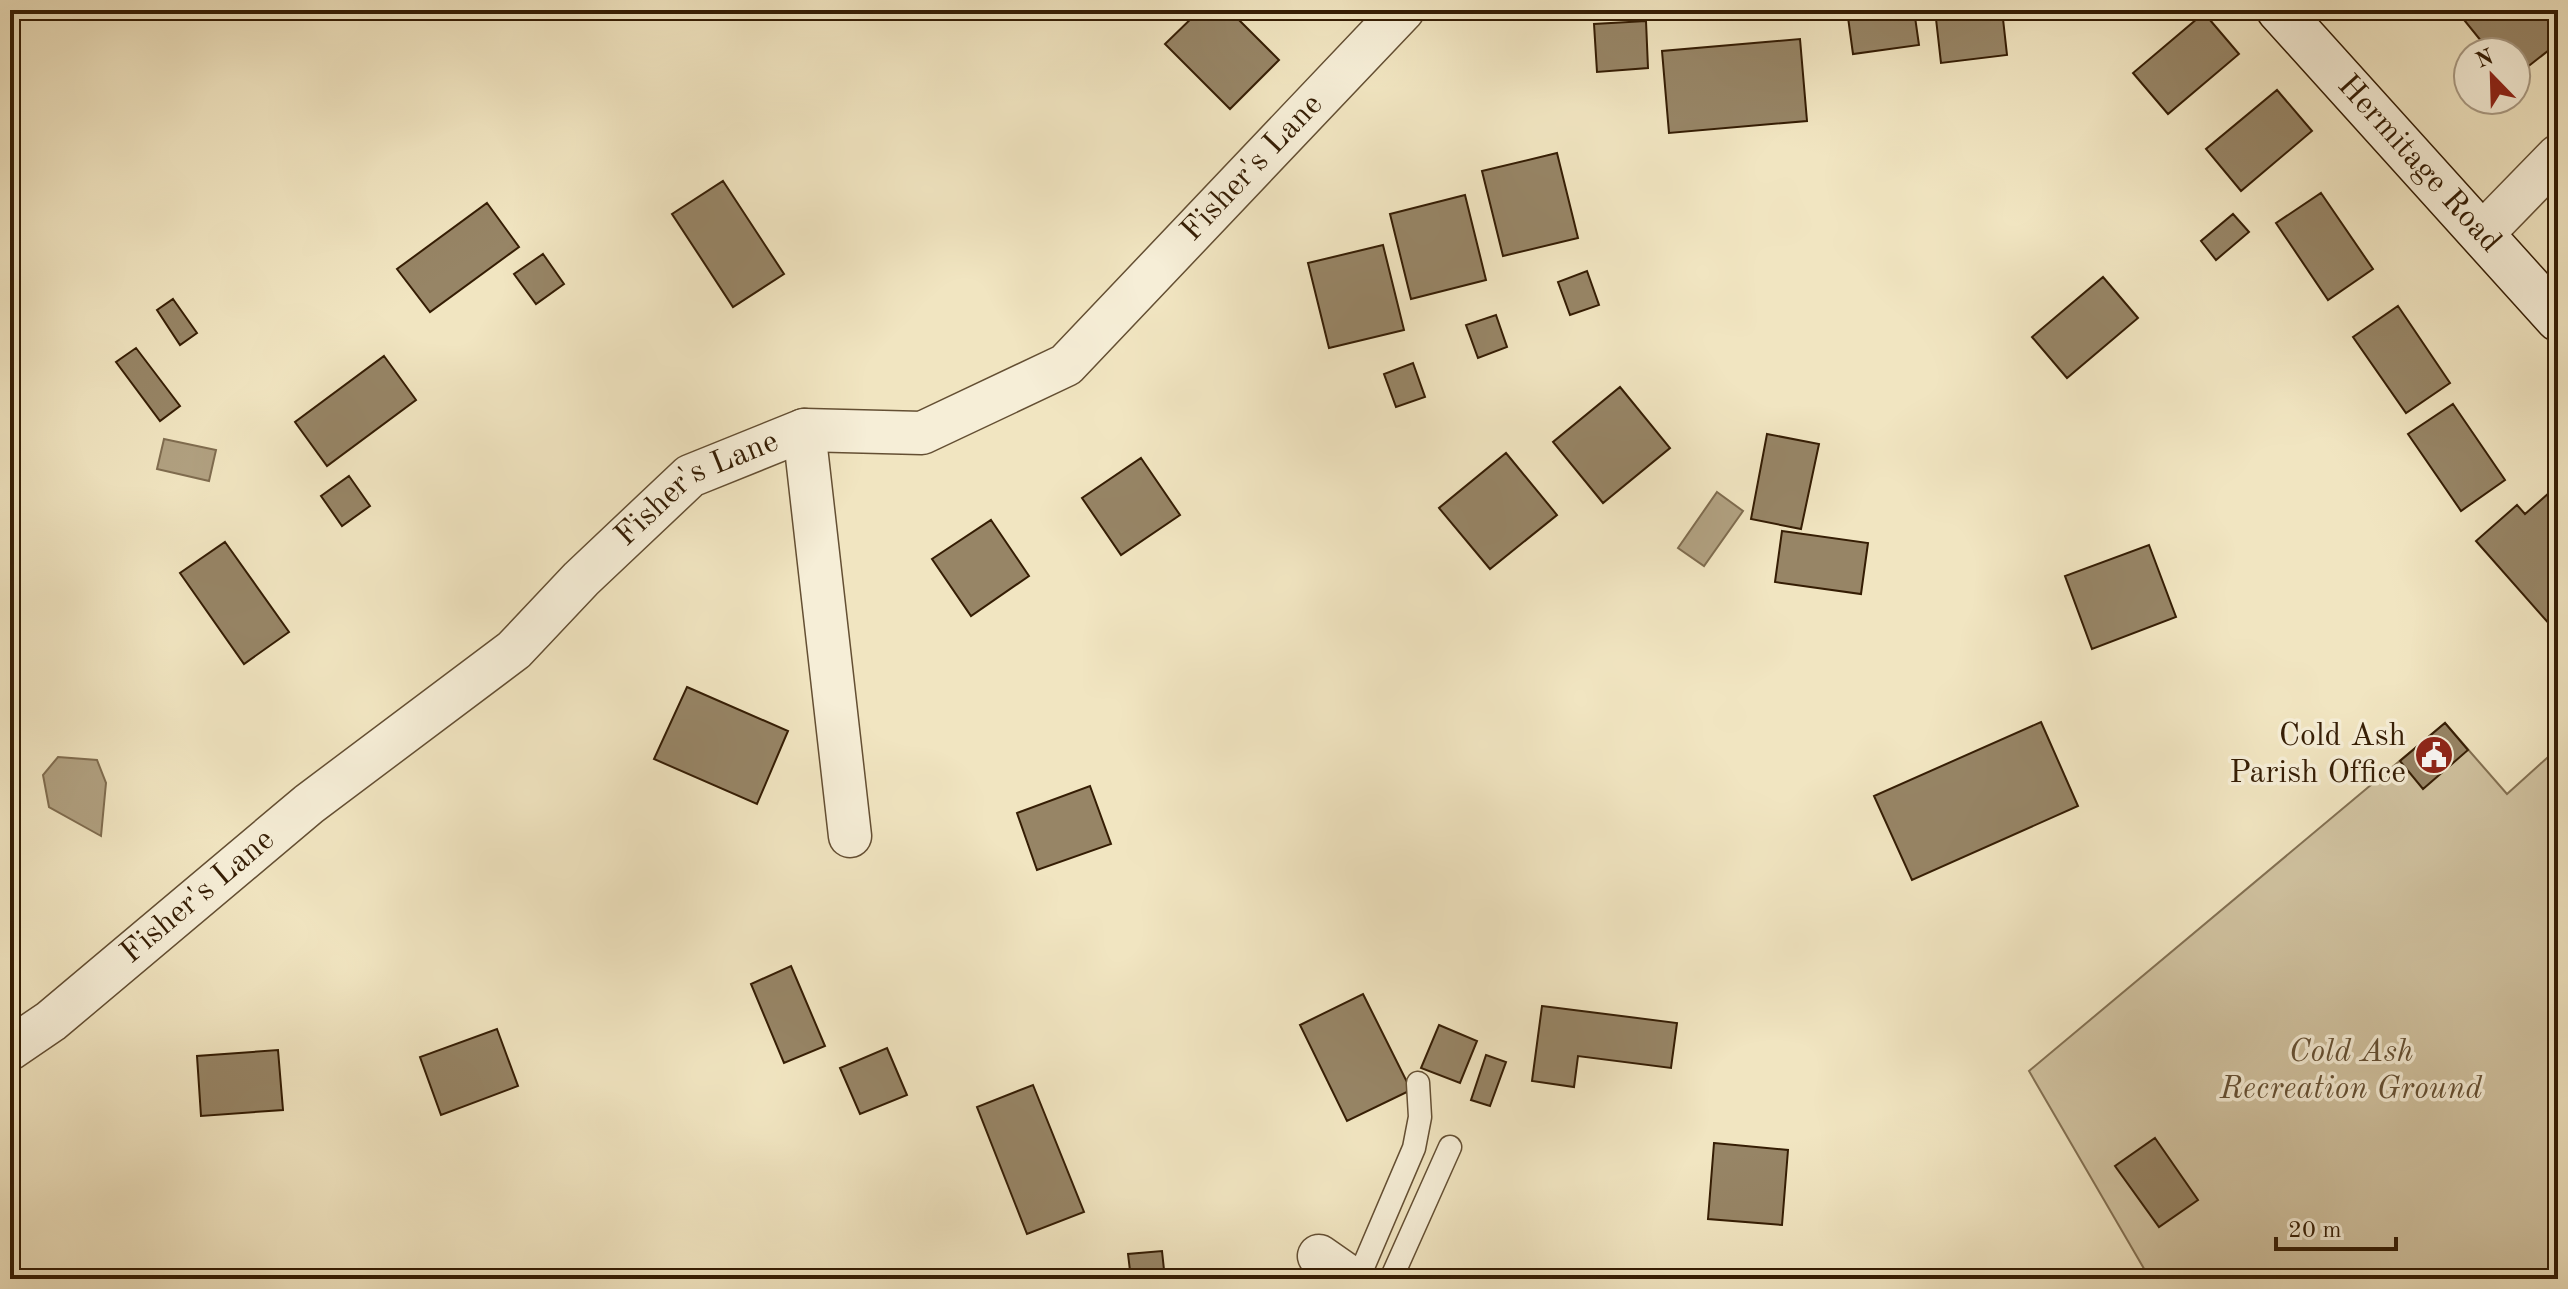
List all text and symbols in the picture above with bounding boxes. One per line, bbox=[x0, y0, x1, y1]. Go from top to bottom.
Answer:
north arrow bbox=[2452, 36, 2532, 116]
text: N bbox=[2473, 46, 2497, 73]
street label: Hermitage Road bbox=[2331, 70, 2506, 259]
street label: Fisher's Lane bbox=[1176, 89, 1329, 248]
street label: Fisher's Lane bbox=[610, 426, 783, 553]
place label: Cold Ash Parish Office bbox=[2229, 721, 2406, 790]
public building icon: Cold Ash Parish Office bbox=[2413, 734, 2455, 776]
street label: Fisher's Lane bbox=[115, 824, 281, 970]
park label: Cold Ash Recreation Ground bbox=[2219, 1037, 2483, 1106]
scale bar bbox=[2276, 1201, 2396, 1251]
text: 20 m bbox=[2288, 1219, 2342, 1243]

